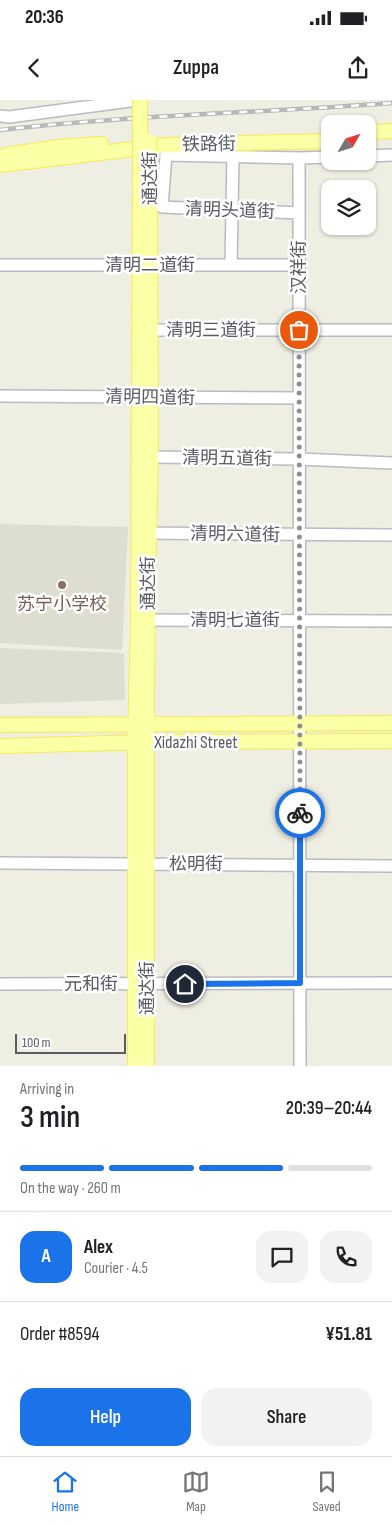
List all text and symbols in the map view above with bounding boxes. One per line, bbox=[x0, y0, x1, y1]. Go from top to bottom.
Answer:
text: 20:36 bbox=[25, 6, 64, 29]
icon: back bbox=[20, 54, 48, 82]
text: Zuppa bbox=[173, 54, 219, 81]
icon: share bbox=[344, 54, 372, 82]
north arrow bbox=[321, 115, 376, 170]
map controls bbox=[321, 115, 376, 235]
street label: 铁路街 bbox=[182, 134, 236, 155]
street label: 通达街 bbox=[140, 151, 161, 205]
button: layers bbox=[321, 180, 376, 235]
street label: 清明头道街 bbox=[185, 198, 275, 223]
street label: 汉祥街 bbox=[289, 240, 310, 294]
street label: 清明二道街 bbox=[105, 255, 195, 276]
pin bbox=[278, 309, 320, 351]
icon: bag bbox=[285, 316, 313, 344]
street label: 清明三道街 bbox=[166, 320, 256, 341]
street label: 清明四道街 bbox=[105, 386, 195, 409]
street label: 清明五道街 bbox=[182, 447, 272, 470]
street label: 清明六道街 bbox=[190, 523, 280, 546]
street label: 通达街 bbox=[138, 556, 159, 610]
marker: 苏宁小学校 bbox=[56, 579, 68, 591]
place label: 苏宁小学校 bbox=[17, 594, 107, 615]
street label: 清明七道街 bbox=[190, 610, 280, 631]
street label: Xidazhi Street bbox=[153, 732, 238, 753]
courier bbox=[275, 788, 325, 838]
icon: bike bbox=[286, 799, 314, 827]
street label: 松明街 bbox=[169, 854, 223, 875]
street label: 通达街 bbox=[137, 961, 158, 1015]
pin bbox=[164, 963, 206, 1005]
icon: home bbox=[171, 970, 199, 998]
street label: 元和街 bbox=[64, 974, 118, 995]
scale bar bbox=[15, 1031, 126, 1054]
text: 100 m bbox=[22, 1034, 51, 1051]
text: Arriving in bbox=[20, 1080, 74, 1099]
text: 20:39–20:44 bbox=[286, 1097, 372, 1120]
text: 3 min bbox=[20, 1098, 80, 1137]
text: On the way · 260 m bbox=[20, 1179, 121, 1198]
button: chat bbox=[256, 1231, 308, 1283]
button: phone bbox=[320, 1231, 372, 1283]
text: Alex bbox=[84, 1236, 113, 1259]
text: A bbox=[41, 1245, 51, 1268]
text: Courier · 4.5 bbox=[84, 1259, 148, 1278]
text: Order #8594 bbox=[20, 1323, 100, 1346]
text: ¥51.81 bbox=[325, 1323, 372, 1346]
button: Help bbox=[20, 1388, 191, 1446]
button: Share bbox=[201, 1388, 372, 1446]
tab: Home bbox=[51, 1468, 79, 1515]
tab: Map bbox=[182, 1468, 210, 1515]
tab: Saved bbox=[313, 1468, 341, 1515]

